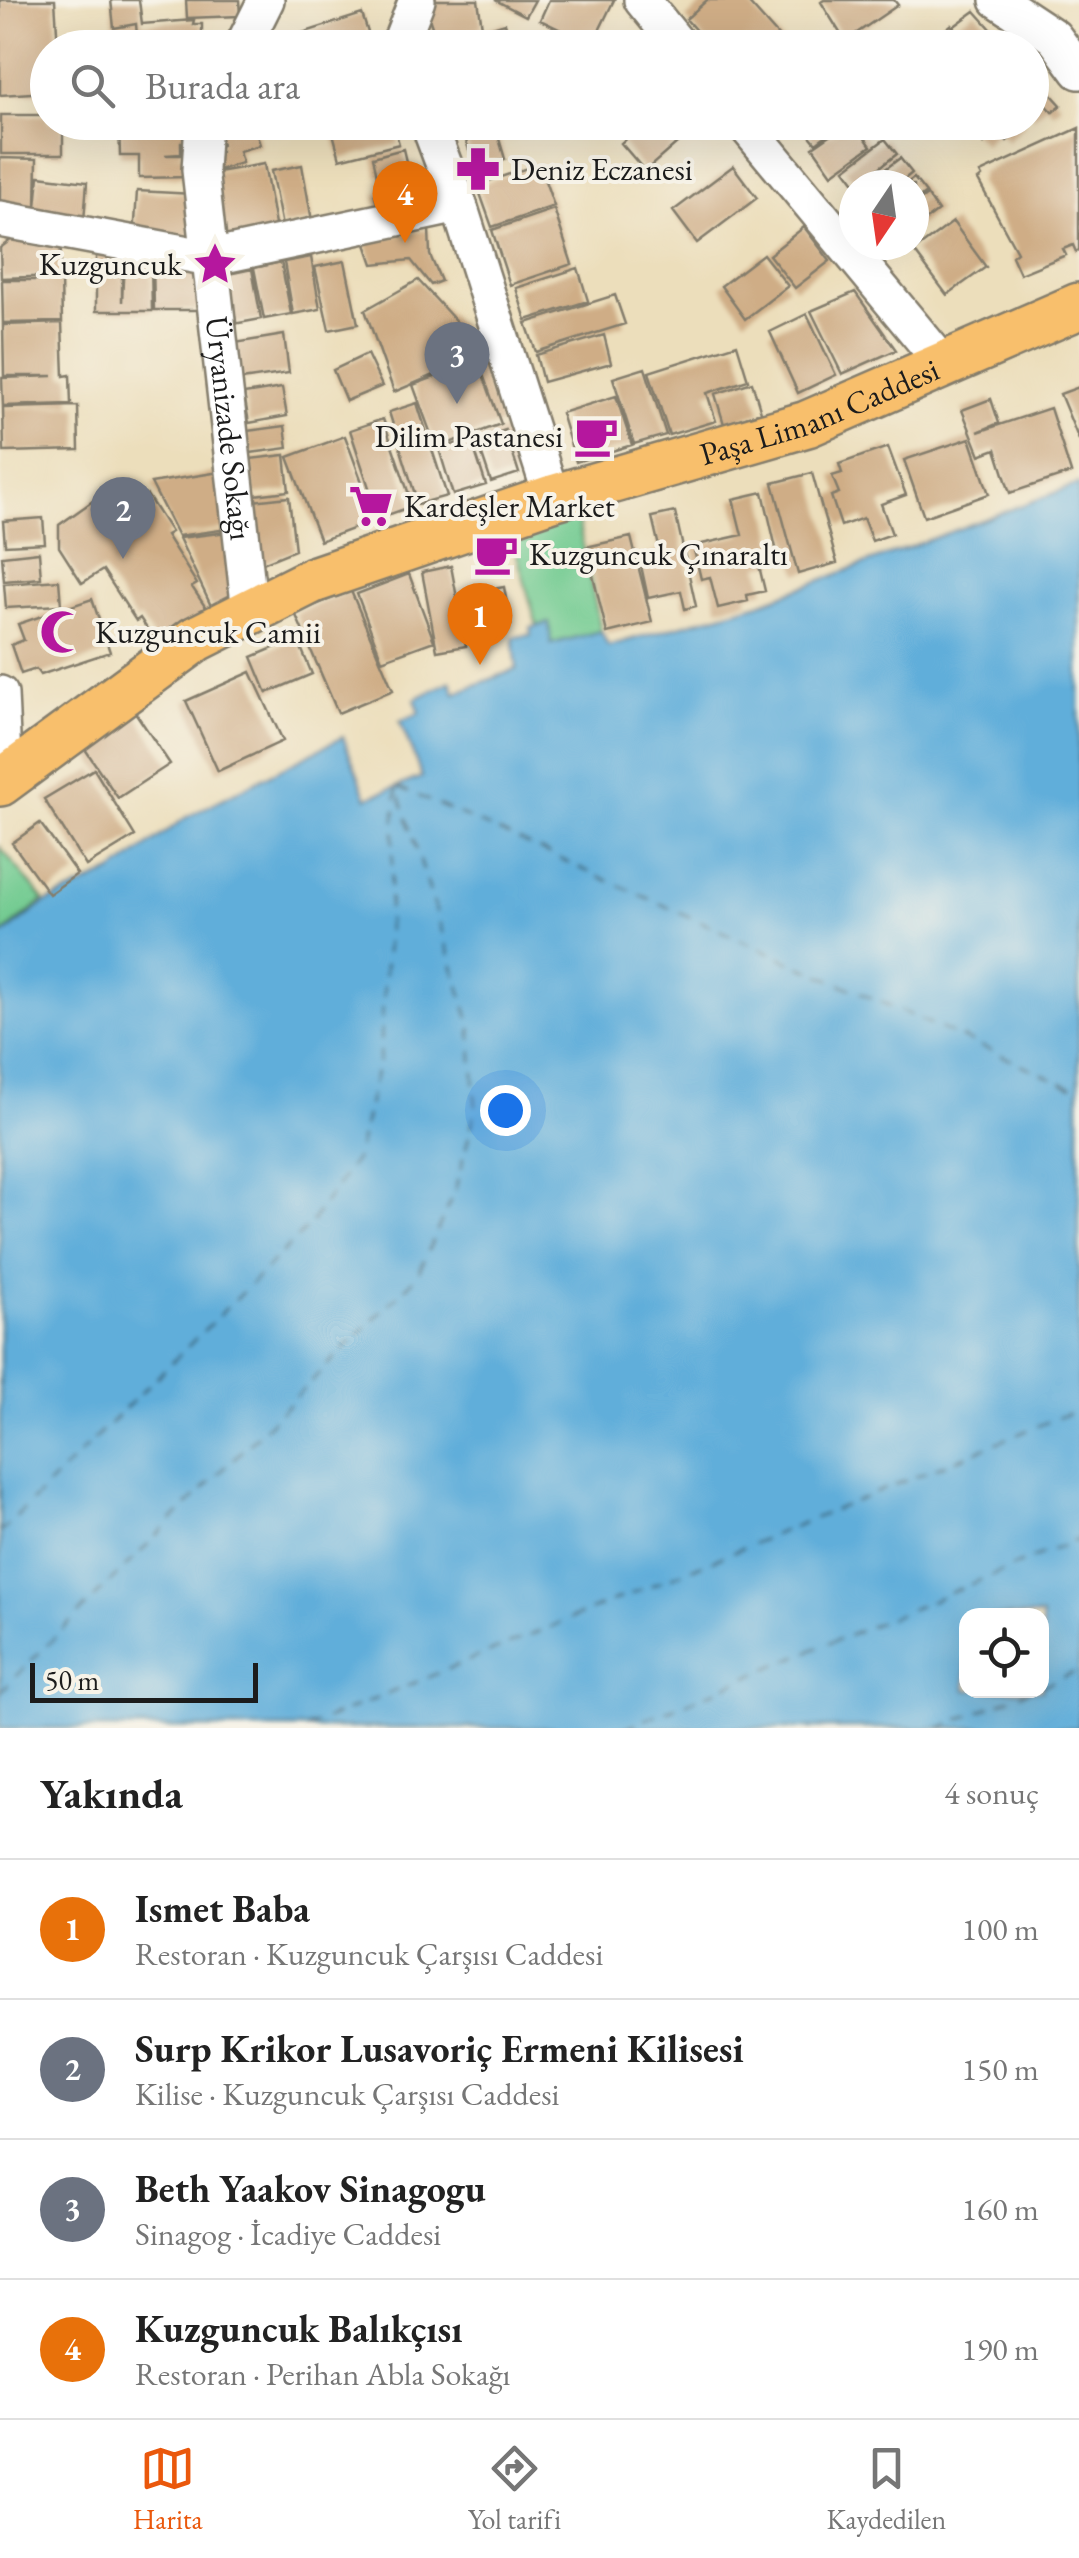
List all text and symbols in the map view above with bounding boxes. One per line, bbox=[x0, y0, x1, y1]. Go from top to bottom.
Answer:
search box bbox=[30, 30, 1049, 140]
icon: search bbox=[65, 58, 120, 113]
text: Burada ara bbox=[145, 61, 300, 110]
pharmacy icon: Deniz Eczanesi bbox=[454, 145, 502, 193]
place label: Deniz Eczanesi bbox=[511, 148, 693, 190]
pin: 4 bbox=[372, 160, 438, 243]
north arrow bbox=[839, 170, 929, 260]
place icon: Kuzguncuk bbox=[191, 240, 239, 288]
place label: Kuzguncuk bbox=[39, 243, 183, 285]
street label: Üryanizade Sokağı bbox=[196, 314, 263, 543]
pin: 3 bbox=[424, 322, 490, 404]
street label: Paşa Limanı Caddesi bbox=[695, 348, 946, 475]
cafe icon: Dilim Pastanesi bbox=[572, 412, 620, 460]
place label: Dilim Pastanesi bbox=[375, 415, 563, 457]
pin: 2 bbox=[90, 476, 156, 559]
supermarket icon: Kardeşler Market bbox=[347, 482, 395, 530]
place label: Kardeşler Market bbox=[404, 485, 615, 527]
cafe icon: Kuzguncuk Çınaraltı bbox=[472, 530, 520, 578]
place label: Kuzguncuk Çınaraltı bbox=[529, 533, 788, 575]
pin: 1 bbox=[448, 582, 512, 665]
mosque icon: Kuzguncuk Camii bbox=[38, 608, 86, 656]
place label: Kuzguncuk Camii bbox=[95, 611, 321, 653]
your location bbox=[480, 1085, 531, 1136]
map controls bbox=[959, 1608, 1049, 1698]
button: locate bbox=[959, 1608, 1049, 1698]
scale bar bbox=[30, 1658, 258, 1702]
text: 50 m bbox=[45, 1662, 99, 1698]
text: Yakında bbox=[40, 1766, 183, 1821]
text: 4 sonuç bbox=[944, 1772, 1039, 1814]
text: Ismet Baba bbox=[135, 1884, 310, 1933]
text: 1 bbox=[64, 1908, 81, 1950]
text: 100 m bbox=[962, 1908, 1039, 1950]
text: Restoran · Kuzguncuk Çarşısı Caddesi bbox=[135, 1933, 603, 1975]
text: Surp Krikor Lusavoriç Ermeni Kilisesi bbox=[135, 2024, 744, 2073]
text: 2 bbox=[64, 2048, 81, 2090]
text: 150 m bbox=[962, 2048, 1039, 2090]
text: Kilise · Kuzguncuk Çarşısı Caddesi bbox=[135, 2073, 559, 2115]
text: Beth Yaakov Sinagogu bbox=[135, 2164, 486, 2213]
text: 3 bbox=[64, 2188, 81, 2230]
text: 160 m bbox=[962, 2188, 1039, 2230]
text: Sinagog · İcadiye Caddesi bbox=[135, 2213, 441, 2255]
text: Kuzguncuk Balıkçısı bbox=[135, 2304, 462, 2353]
text: 4 bbox=[64, 2328, 81, 2370]
text: 190 m bbox=[962, 2328, 1039, 2370]
text: Restoran · Perihan Abla Sokağı bbox=[135, 2353, 510, 2395]
tab: Harita bbox=[133, 2441, 203, 2537]
tab: Yol tarifi bbox=[468, 2441, 561, 2537]
tab: Kaydedilen bbox=[827, 2441, 946, 2537]

